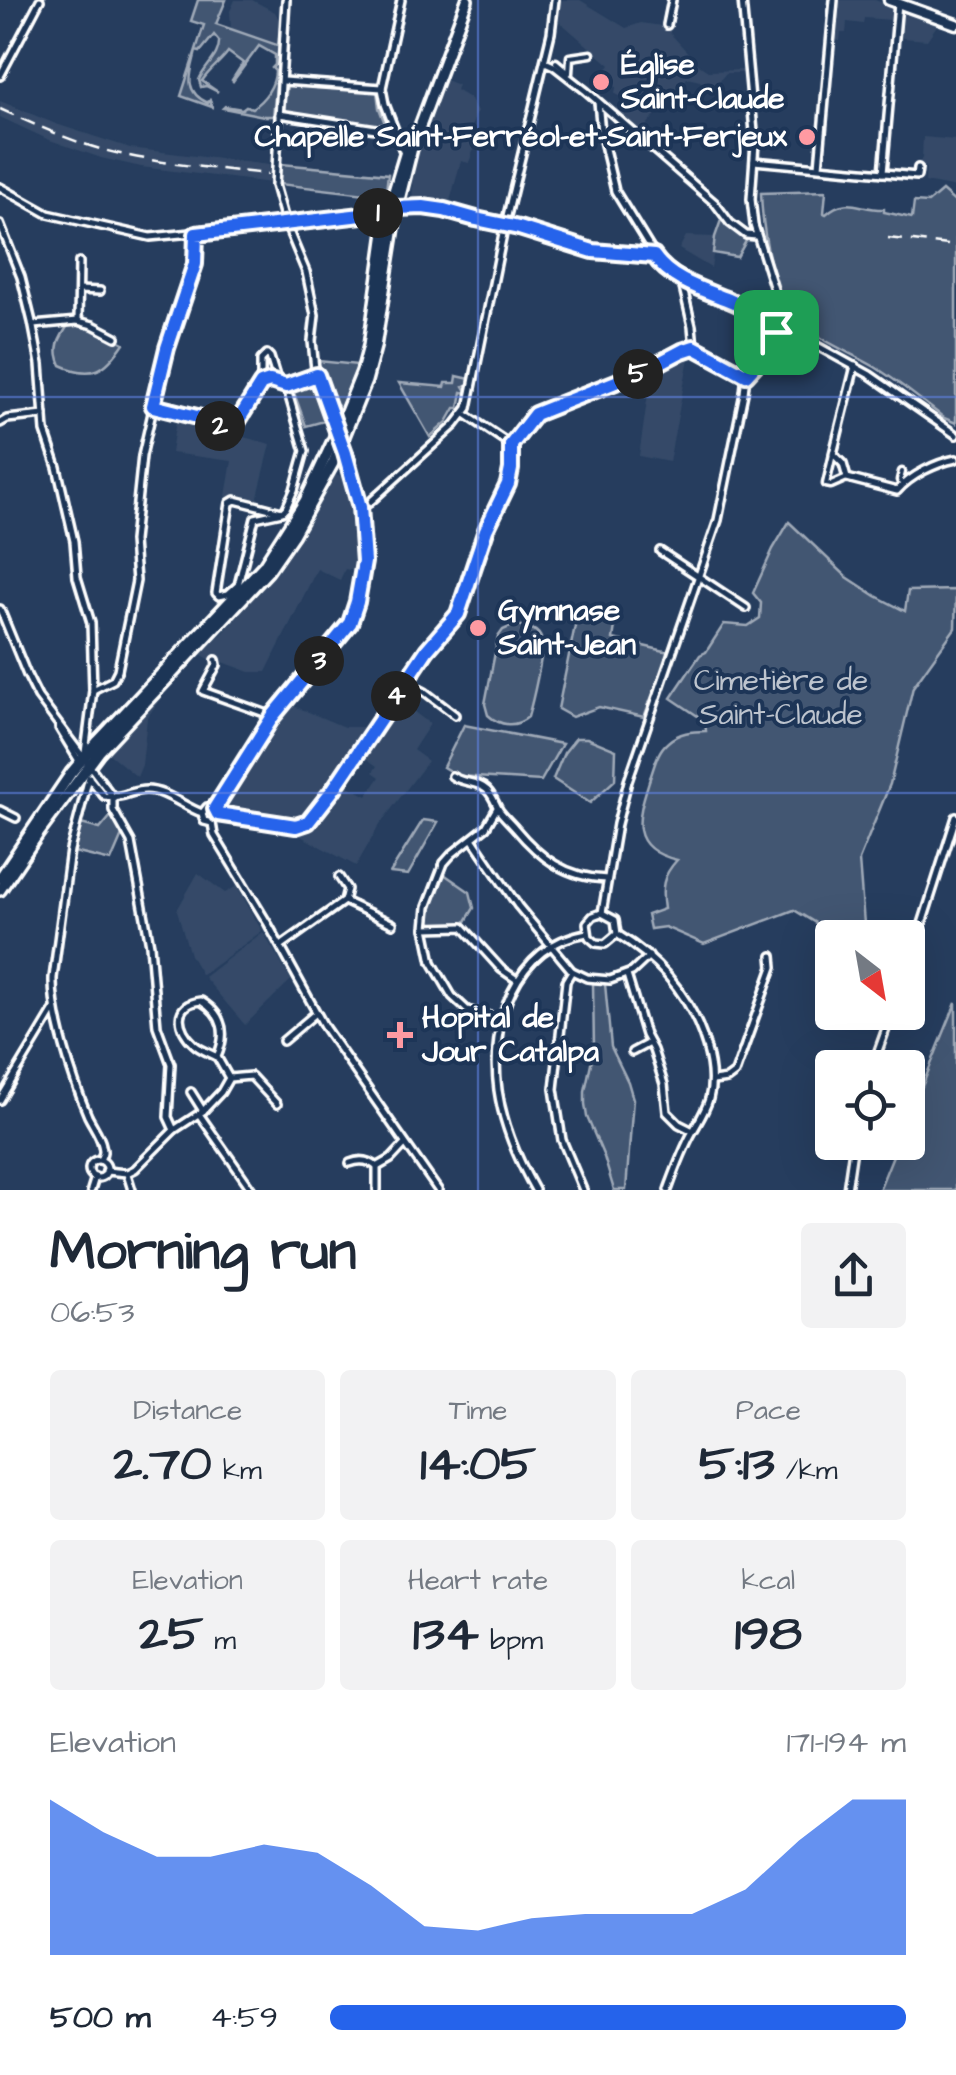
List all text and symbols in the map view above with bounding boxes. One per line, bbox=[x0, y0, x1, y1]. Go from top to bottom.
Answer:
place label: Église Saint-Claude bbox=[620, 44, 785, 120]
marker: Église Saint-Claude bbox=[590, 71, 612, 93]
place label: Chapelle Saint-Ferréol-et-Saint-Ferjeux bbox=[255, 116, 788, 159]
marker: Chapelle Saint-Ferréol-et-Saint-Ferjeux bbox=[796, 126, 818, 148]
pin: 1 bbox=[353, 188, 403, 238]
text: 1 bbox=[376, 193, 380, 232]
pin bbox=[734, 290, 819, 375]
icon: arrive bbox=[749, 305, 804, 360]
pin: 5 bbox=[613, 349, 663, 399]
text: 5 bbox=[628, 354, 648, 393]
pin: 2 bbox=[195, 401, 245, 451]
text: 2 bbox=[212, 406, 228, 445]
place label: Gymnase Saint-Jean bbox=[497, 590, 636, 666]
marker: Gymnase Saint-Jean bbox=[467, 617, 489, 639]
pin: 3 bbox=[294, 636, 344, 686]
text: 3 bbox=[312, 641, 326, 680]
park label: Cimetière de Saint-Claude bbox=[694, 660, 868, 736]
pin: 4 bbox=[371, 671, 421, 721]
text: 4 bbox=[386, 676, 406, 715]
north arrow bbox=[815, 920, 925, 1030]
map controls bbox=[815, 920, 925, 1160]
place label: Hopital de Jour Catalpa bbox=[421, 997, 600, 1074]
marker: Hopital de Jour Catalpa bbox=[387, 1022, 413, 1048]
button: locate bbox=[815, 1050, 925, 1160]
text: Morning run bbox=[50, 1214, 356, 1290]
button: share bbox=[801, 1223, 906, 1328]
text: 06:53 bbox=[50, 1290, 135, 1335]
text: Distance bbox=[133, 1391, 242, 1430]
text: Time bbox=[449, 1391, 507, 1430]
text: Pace bbox=[736, 1391, 801, 1430]
text: 2.70 bbox=[114, 1430, 212, 1499]
text: 14:05 bbox=[420, 1430, 536, 1499]
text: 5:13 bbox=[699, 1430, 775, 1499]
text: km bbox=[212, 1451, 262, 1490]
text: /km bbox=[775, 1451, 838, 1490]
text: Elevation bbox=[133, 1561, 243, 1600]
text: Heart rate bbox=[408, 1561, 548, 1600]
text: kcal bbox=[742, 1561, 795, 1600]
text: 25 bbox=[139, 1600, 203, 1669]
text: 134 bbox=[413, 1600, 479, 1669]
text: 198 bbox=[735, 1600, 802, 1669]
text: m bbox=[203, 1621, 236, 1660]
text: bpm bbox=[479, 1621, 543, 1660]
text: Elevation bbox=[50, 1720, 176, 1765]
text: 171–194 m bbox=[786, 1720, 906, 1765]
text: 500 m bbox=[50, 1995, 151, 2040]
text: 4:59 bbox=[210, 1995, 278, 2040]

